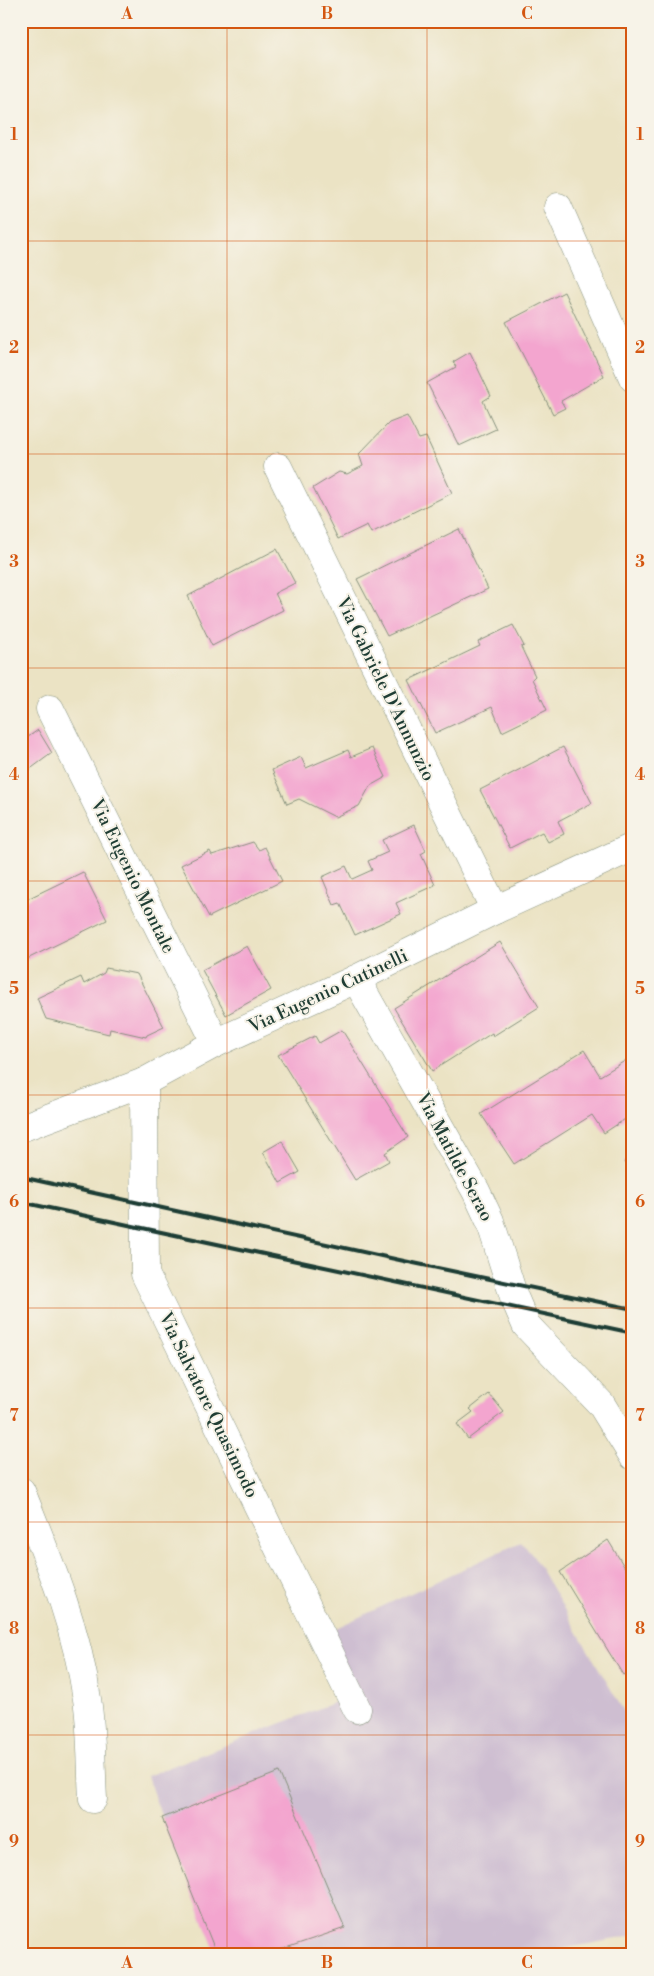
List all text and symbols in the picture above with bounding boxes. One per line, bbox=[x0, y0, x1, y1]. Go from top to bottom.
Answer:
text: A bbox=[120, 4, 133, 24]
text: B bbox=[321, 4, 333, 24]
text: C bbox=[521, 4, 533, 24]
text: 1 bbox=[10, 125, 18, 145]
text: 1 bbox=[636, 125, 644, 145]
text: 2 bbox=[9, 338, 19, 358]
text: 2 bbox=[635, 338, 645, 358]
text: 3 bbox=[9, 552, 19, 572]
text: 3 bbox=[635, 552, 645, 572]
street label: Via Gabriele D'Annunzio bbox=[330, 592, 440, 785]
text: 4 bbox=[9, 765, 20, 785]
text: 4 bbox=[635, 765, 646, 785]
street label: Via Eugenio Montale bbox=[85, 794, 180, 957]
street label: Via Eugenio Cutinelli bbox=[244, 944, 412, 1039]
text: 5 bbox=[9, 979, 19, 999]
text: 5 bbox=[635, 979, 645, 999]
street label: Via Matilde Serao bbox=[410, 1088, 498, 1226]
text: 6 bbox=[9, 1192, 19, 1212]
text: 6 bbox=[635, 1192, 645, 1212]
street label: Via Salvatore Quasimodo bbox=[153, 1308, 264, 1502]
text: 7 bbox=[9, 1406, 19, 1426]
text: 7 bbox=[635, 1406, 645, 1426]
text: 8 bbox=[9, 1619, 19, 1639]
text: 8 bbox=[635, 1619, 645, 1639]
text: 9 bbox=[9, 1832, 19, 1852]
text: 9 bbox=[635, 1832, 645, 1852]
text: A bbox=[120, 1953, 133, 1973]
text: B bbox=[321, 1953, 333, 1973]
text: C bbox=[521, 1953, 533, 1973]

